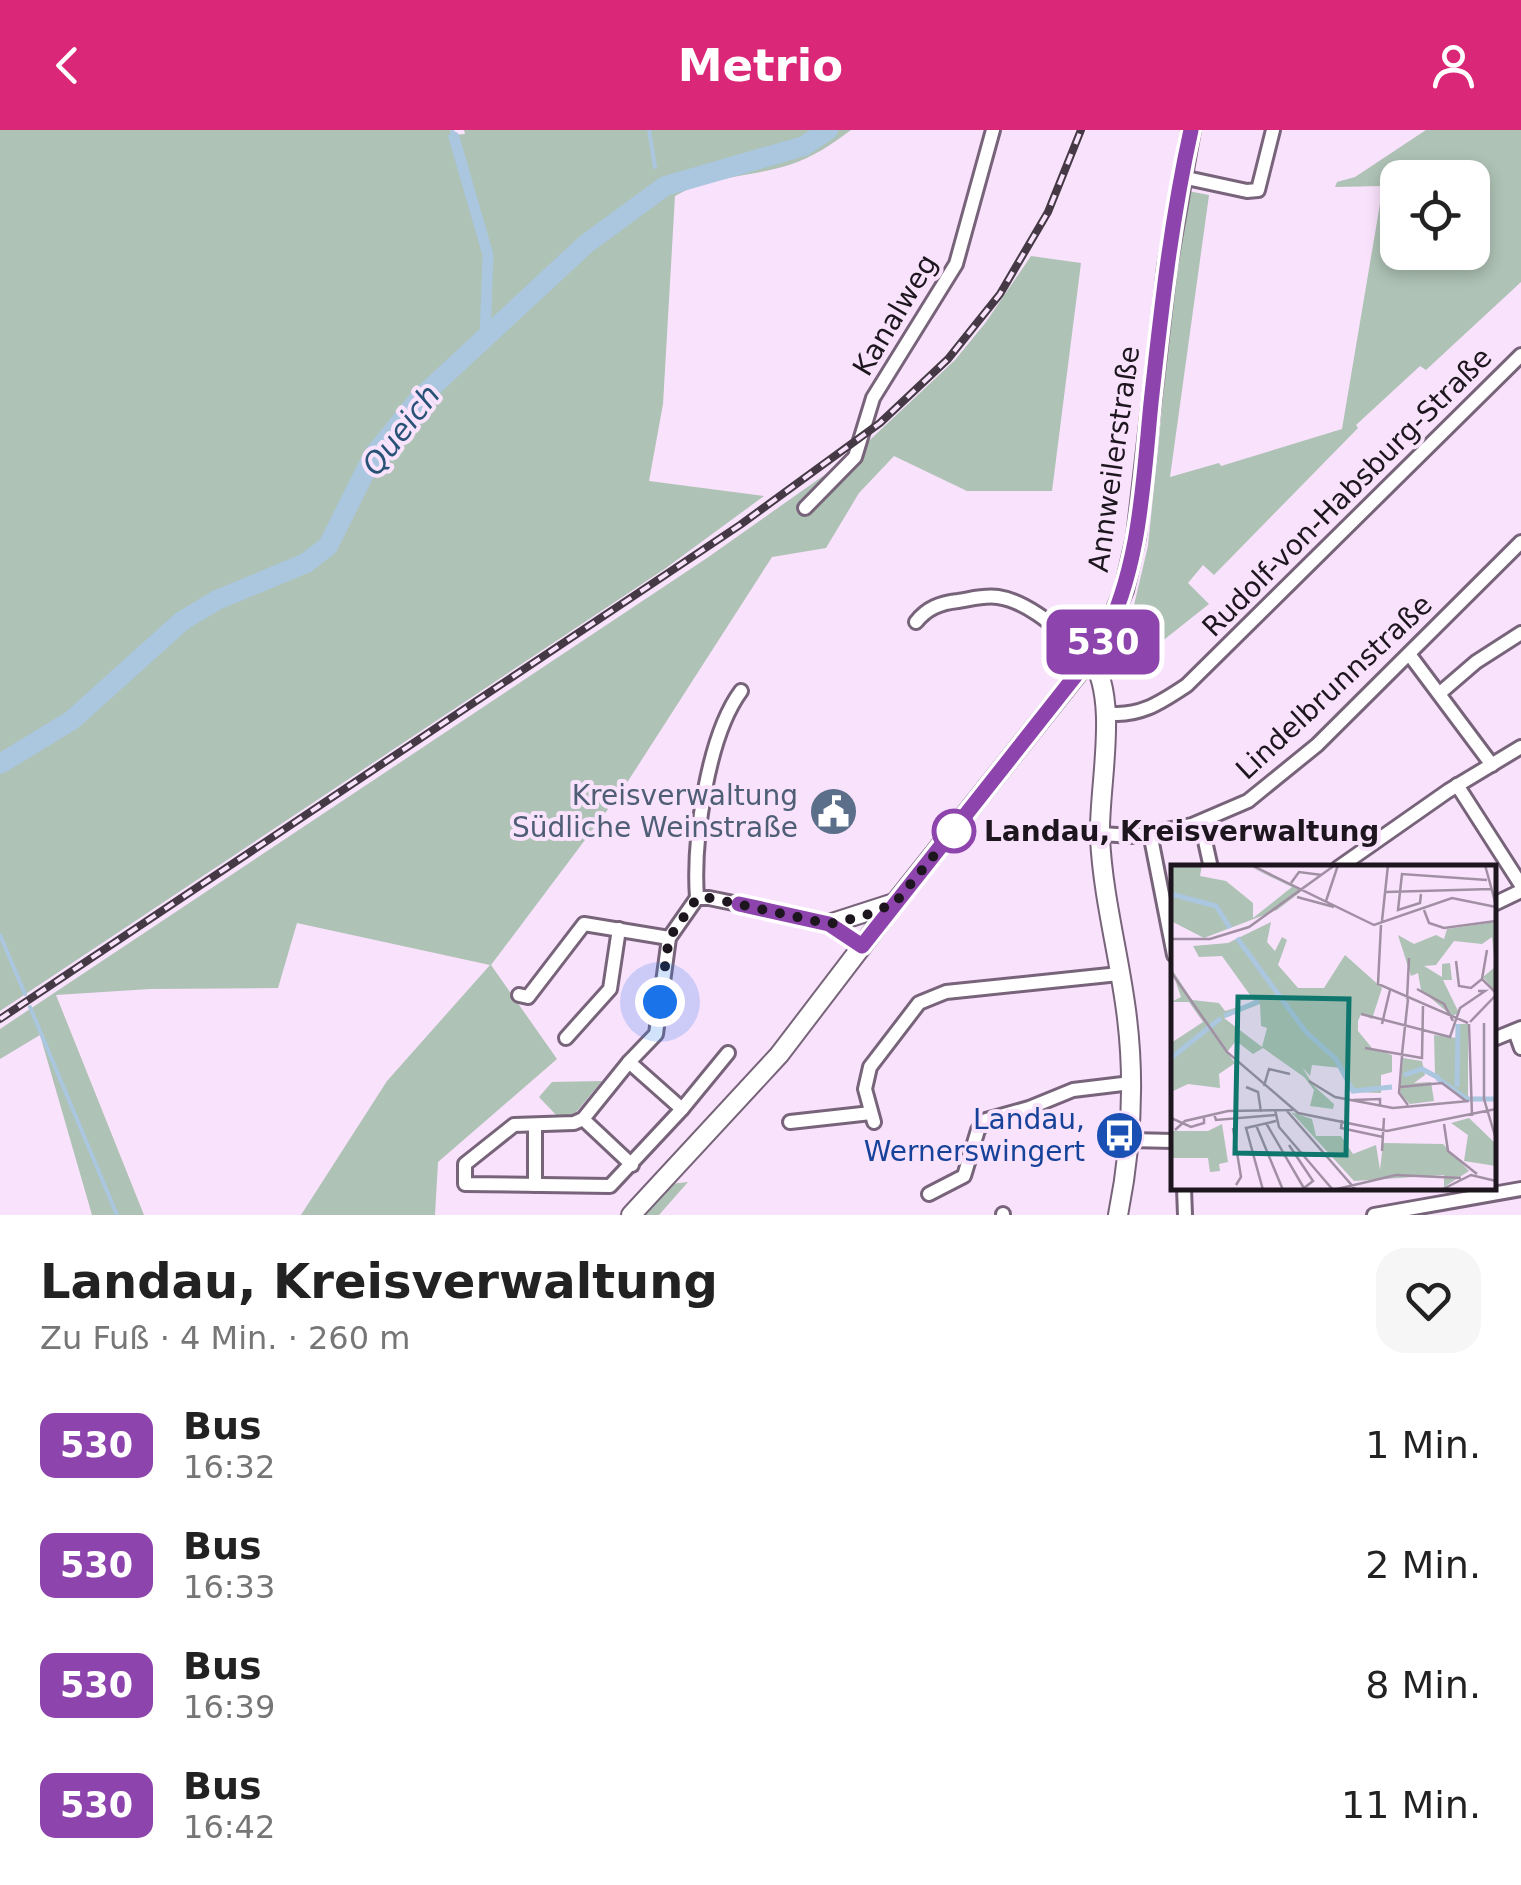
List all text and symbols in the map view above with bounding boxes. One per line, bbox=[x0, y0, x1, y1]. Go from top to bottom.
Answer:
icon: back bbox=[40, 38, 95, 93]
icon: person bbox=[1426, 38, 1481, 93]
text: Metrio bbox=[678, 39, 843, 92]
map controls bbox=[1380, 160, 1490, 270]
button: locate bbox=[1380, 160, 1490, 270]
street label: Kanalweg bbox=[846, 248, 944, 382]
street label: Rudolf-von-Habsburg-Straße bbox=[1196, 341, 1498, 643]
street label: Annweilerstraße bbox=[1082, 344, 1146, 574]
water label: Queich bbox=[355, 378, 447, 482]
street label: Lindelbrunnstraße bbox=[1229, 588, 1439, 786]
line badge: 530 bbox=[1046, 610, 1160, 674]
text: 530 bbox=[1066, 622, 1140, 662]
place label: Kreisverwaltung Südliche Weinstraße bbox=[512, 779, 798, 844]
public building icon: Kreisverwaltung Südliche Weinstraße bbox=[807, 785, 859, 837]
marker: Landau, Kreisverwaltung bbox=[933, 810, 975, 852]
place label: Landau, Kreisverwaltung bbox=[984, 815, 1379, 848]
inset map bbox=[1171, 865, 1496, 1190]
your location bbox=[635, 977, 685, 1027]
place label: Landau, Wernerswingert bbox=[864, 1103, 1085, 1168]
bus stop icon: Landau, Wernerswingert bbox=[1094, 1109, 1146, 1161]
button: heart bbox=[1376, 1248, 1481, 1353]
text: Landau, Kreisverwaltung bbox=[40, 1253, 718, 1309]
text: Zu Fuß · 4 Min. · 260 m bbox=[40, 1319, 410, 1357]
text: Bus bbox=[183, 1404, 262, 1448]
text: 1 Min. bbox=[1365, 1423, 1481, 1467]
text: 530 bbox=[60, 1425, 133, 1465]
text: 16:32 bbox=[183, 1448, 275, 1486]
text: Bus bbox=[183, 1524, 262, 1568]
text: 2 Min. bbox=[1365, 1543, 1481, 1587]
text: 530 bbox=[60, 1545, 133, 1585]
text: 16:33 bbox=[183, 1568, 275, 1606]
text: Bus bbox=[183, 1644, 262, 1688]
text: 8 Min. bbox=[1365, 1663, 1481, 1707]
text: 530 bbox=[60, 1665, 133, 1705]
text: 16:39 bbox=[183, 1688, 275, 1726]
text: Bus bbox=[183, 1764, 262, 1808]
text: 11 Min. bbox=[1341, 1783, 1481, 1827]
text: 530 bbox=[60, 1785, 133, 1825]
text: 16:42 bbox=[183, 1808, 275, 1846]

